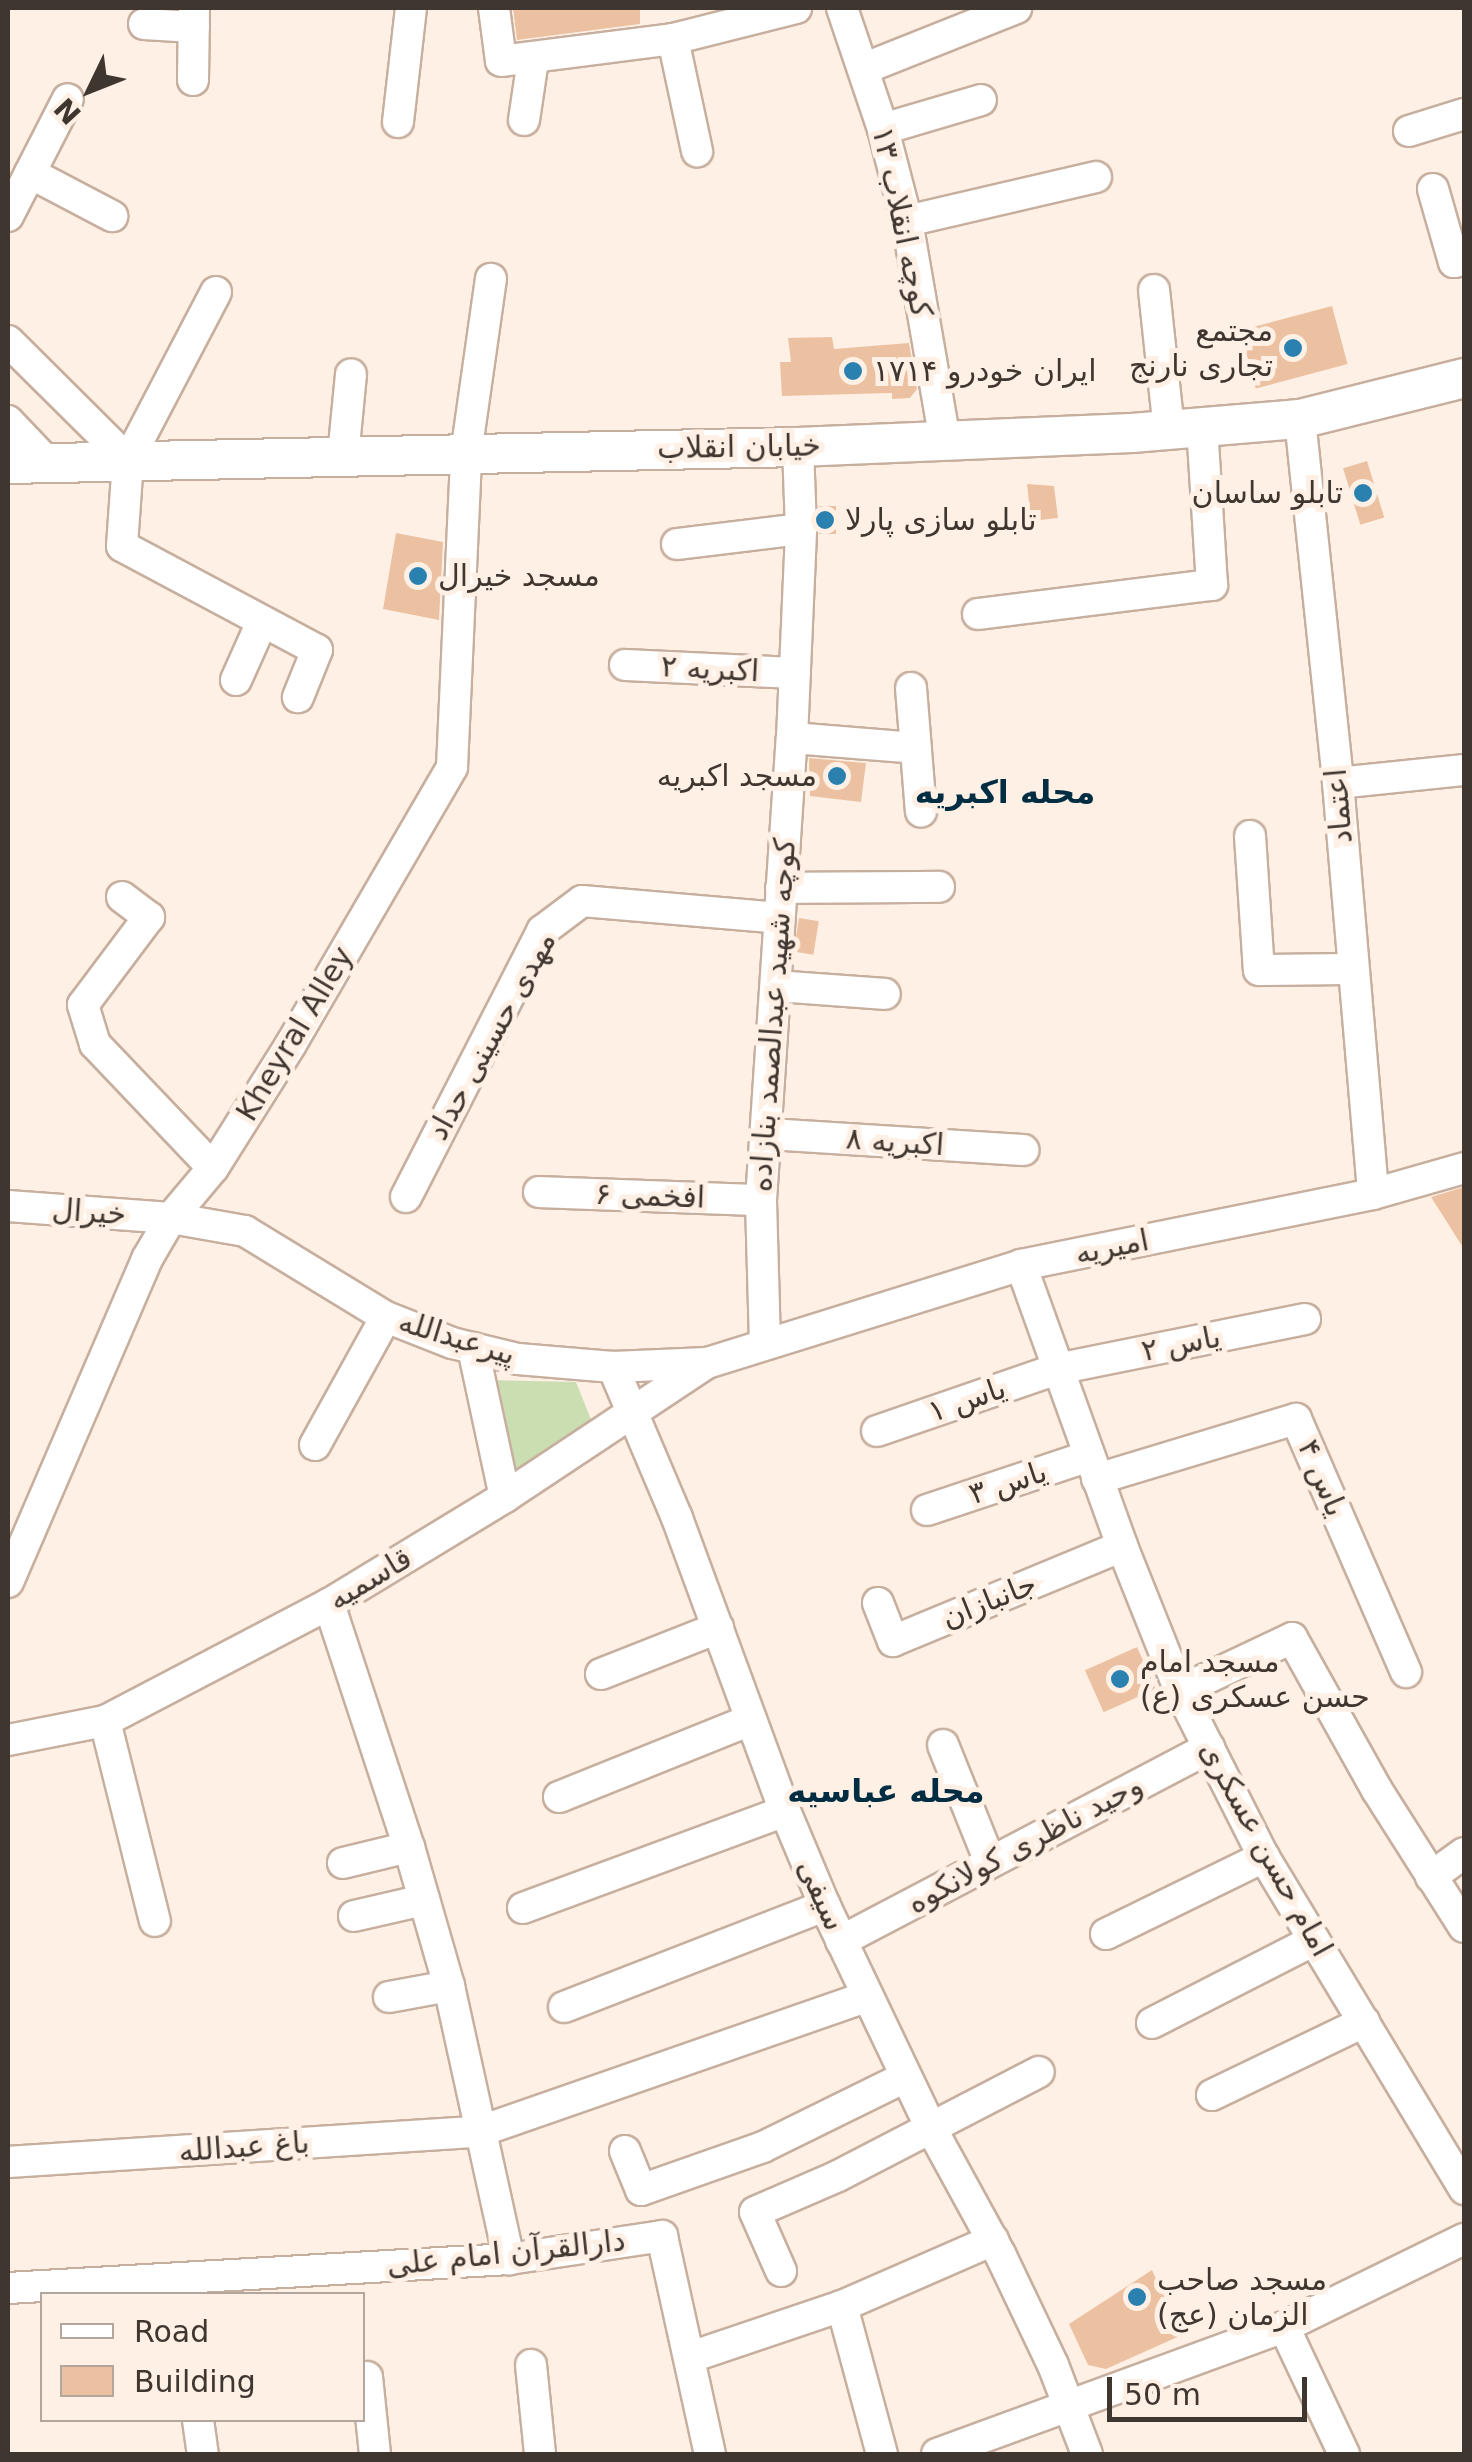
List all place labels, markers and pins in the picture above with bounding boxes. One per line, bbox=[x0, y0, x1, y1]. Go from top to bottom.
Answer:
place label: مجتمع تجاری نارنج bbox=[1129, 313, 1273, 384]
marker: مجتمع تجاری نارنج bbox=[1282, 337, 1304, 359]
place label: ایران خودرو ۱۷۱۴ bbox=[873, 353, 1097, 389]
marker: ایران خودرو ۱۷۱۴ bbox=[842, 360, 864, 382]
place label: تابلو ساسان bbox=[1192, 475, 1343, 511]
marker: تابلو ساسان bbox=[1352, 482, 1374, 504]
place label: تابلو سازی پارلا bbox=[845, 502, 1037, 538]
marker: تابلو سازی پارلا bbox=[814, 509, 836, 531]
place label: مسجد خیرال bbox=[438, 558, 600, 594]
marker: مسجد خیرال bbox=[407, 565, 429, 587]
place label: مسجد اکبریه bbox=[657, 758, 817, 794]
marker: مسجد اکبریه bbox=[826, 765, 848, 787]
place label: مسجد امام حسن عسکری (ع) bbox=[1140, 1644, 1370, 1714]
marker: مسجد امام حسن عسکری (ع) bbox=[1109, 1668, 1131, 1690]
place label: مسجد صاحب الزمان (عج) bbox=[1157, 2262, 1327, 2332]
marker: مسجد صاحب الزمان (عج) bbox=[1126, 2286, 1148, 2308]

